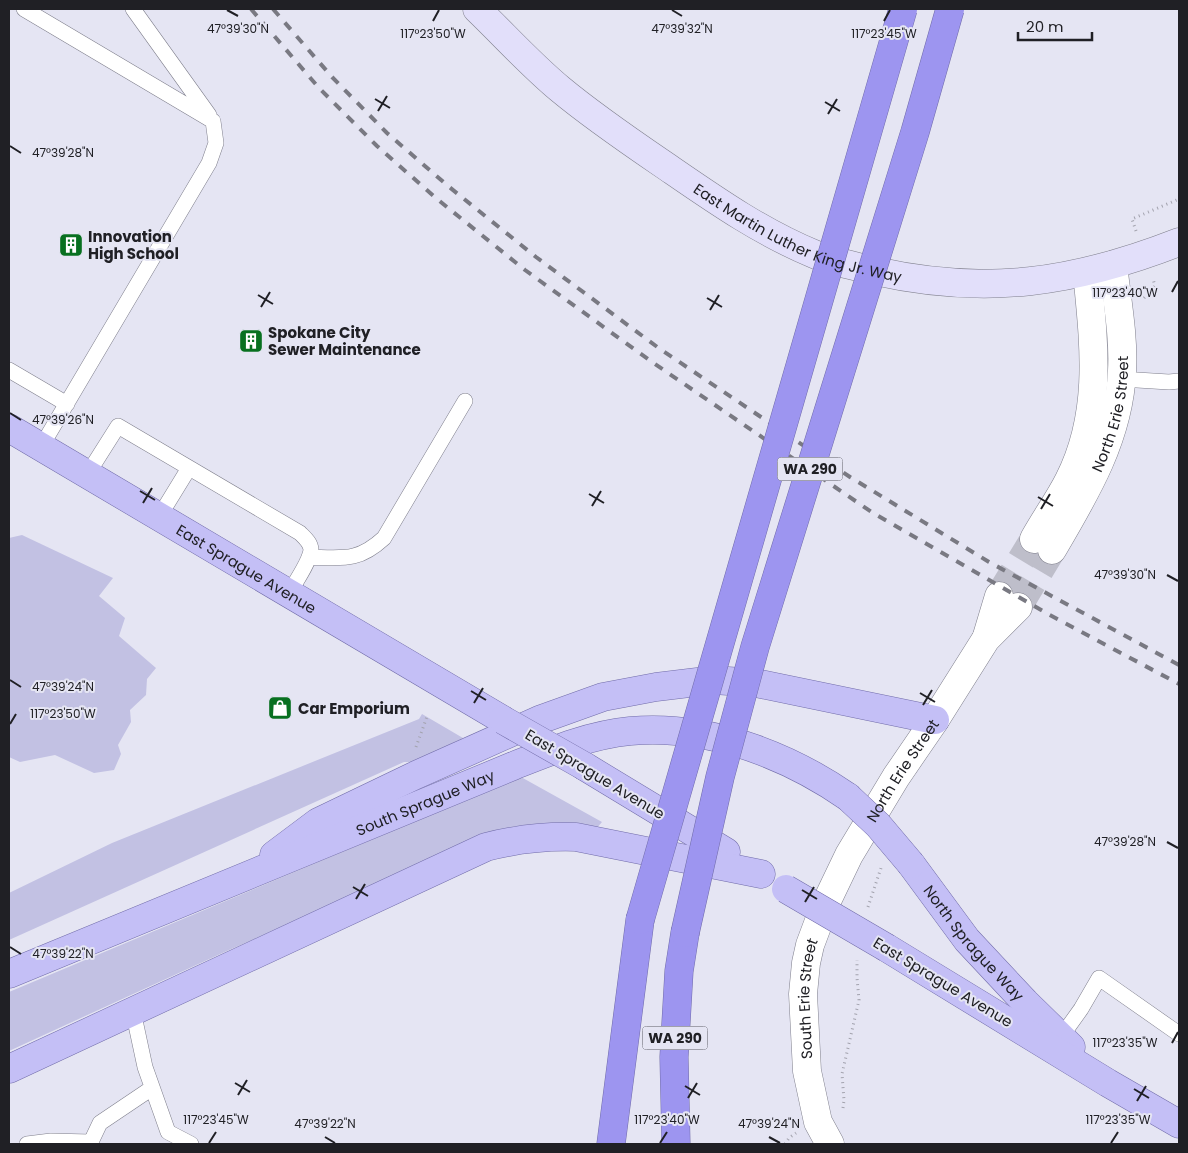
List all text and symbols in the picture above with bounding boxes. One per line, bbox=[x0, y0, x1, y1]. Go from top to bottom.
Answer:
scale bar bbox=[1018, 10, 1092, 42]
text: 20 m bbox=[1026, 16, 1064, 37]
text: 47°39'30"N bbox=[207, 20, 269, 37]
text: 47°39'32"N bbox=[651, 20, 713, 37]
text: 117°23'50"W bbox=[400, 25, 466, 42]
text: 117°23'45"W bbox=[851, 25, 917, 42]
text: 47°39'28"N bbox=[32, 144, 94, 161]
street label: East Martin Luther King Jr. Way bbox=[690, 178, 904, 287]
place label: Innovation High School bbox=[88, 226, 179, 264]
building icon: Innovation High School bbox=[58, 232, 84, 258]
text: 117°23'40"W bbox=[1092, 284, 1158, 301]
place label: Spokane City Sewer Maintenance bbox=[268, 322, 421, 360]
building icon: Spokane City Sewer Maintenance bbox=[238, 328, 264, 354]
street label: North Erie Street bbox=[1086, 356, 1133, 475]
text: 47°39'26"N bbox=[32, 411, 94, 428]
road number: WA 290 bbox=[778, 458, 842, 480]
street label: East Sprague Avenue bbox=[173, 519, 321, 618]
text: 47°39'30"N bbox=[1094, 566, 1156, 583]
text: 47°39'24"N bbox=[32, 678, 94, 695]
shop icon: Car Emporium bbox=[267, 695, 293, 721]
place label: Car Emporium bbox=[298, 698, 410, 719]
text: 117°23'50"W bbox=[30, 705, 96, 722]
street label: North Erie Street bbox=[861, 715, 943, 826]
street label: East Sprague Avenue bbox=[521, 724, 669, 824]
street label: South Sprague Way bbox=[352, 764, 498, 840]
text: 47°39'28"N bbox=[1094, 833, 1156, 850]
street label: North Sprague Way bbox=[919, 880, 1029, 1006]
street label: East Sprague Avenue bbox=[869, 932, 1017, 1032]
street label: South Erie Street bbox=[792, 935, 822, 1060]
text: 47°39'22"N bbox=[32, 945, 94, 962]
road number: WA 290 bbox=[642, 1026, 708, 1050]
text: 117°23'35"W bbox=[1093, 1034, 1158, 1051]
text: 117°23'45"W bbox=[183, 1111, 249, 1128]
text: 117°23'40"W bbox=[634, 1111, 700, 1128]
text: 117°23'35"W bbox=[1086, 1111, 1151, 1128]
text: 47°39'22"N bbox=[294, 1115, 356, 1132]
text: 47°39'24"N bbox=[738, 1115, 800, 1132]

